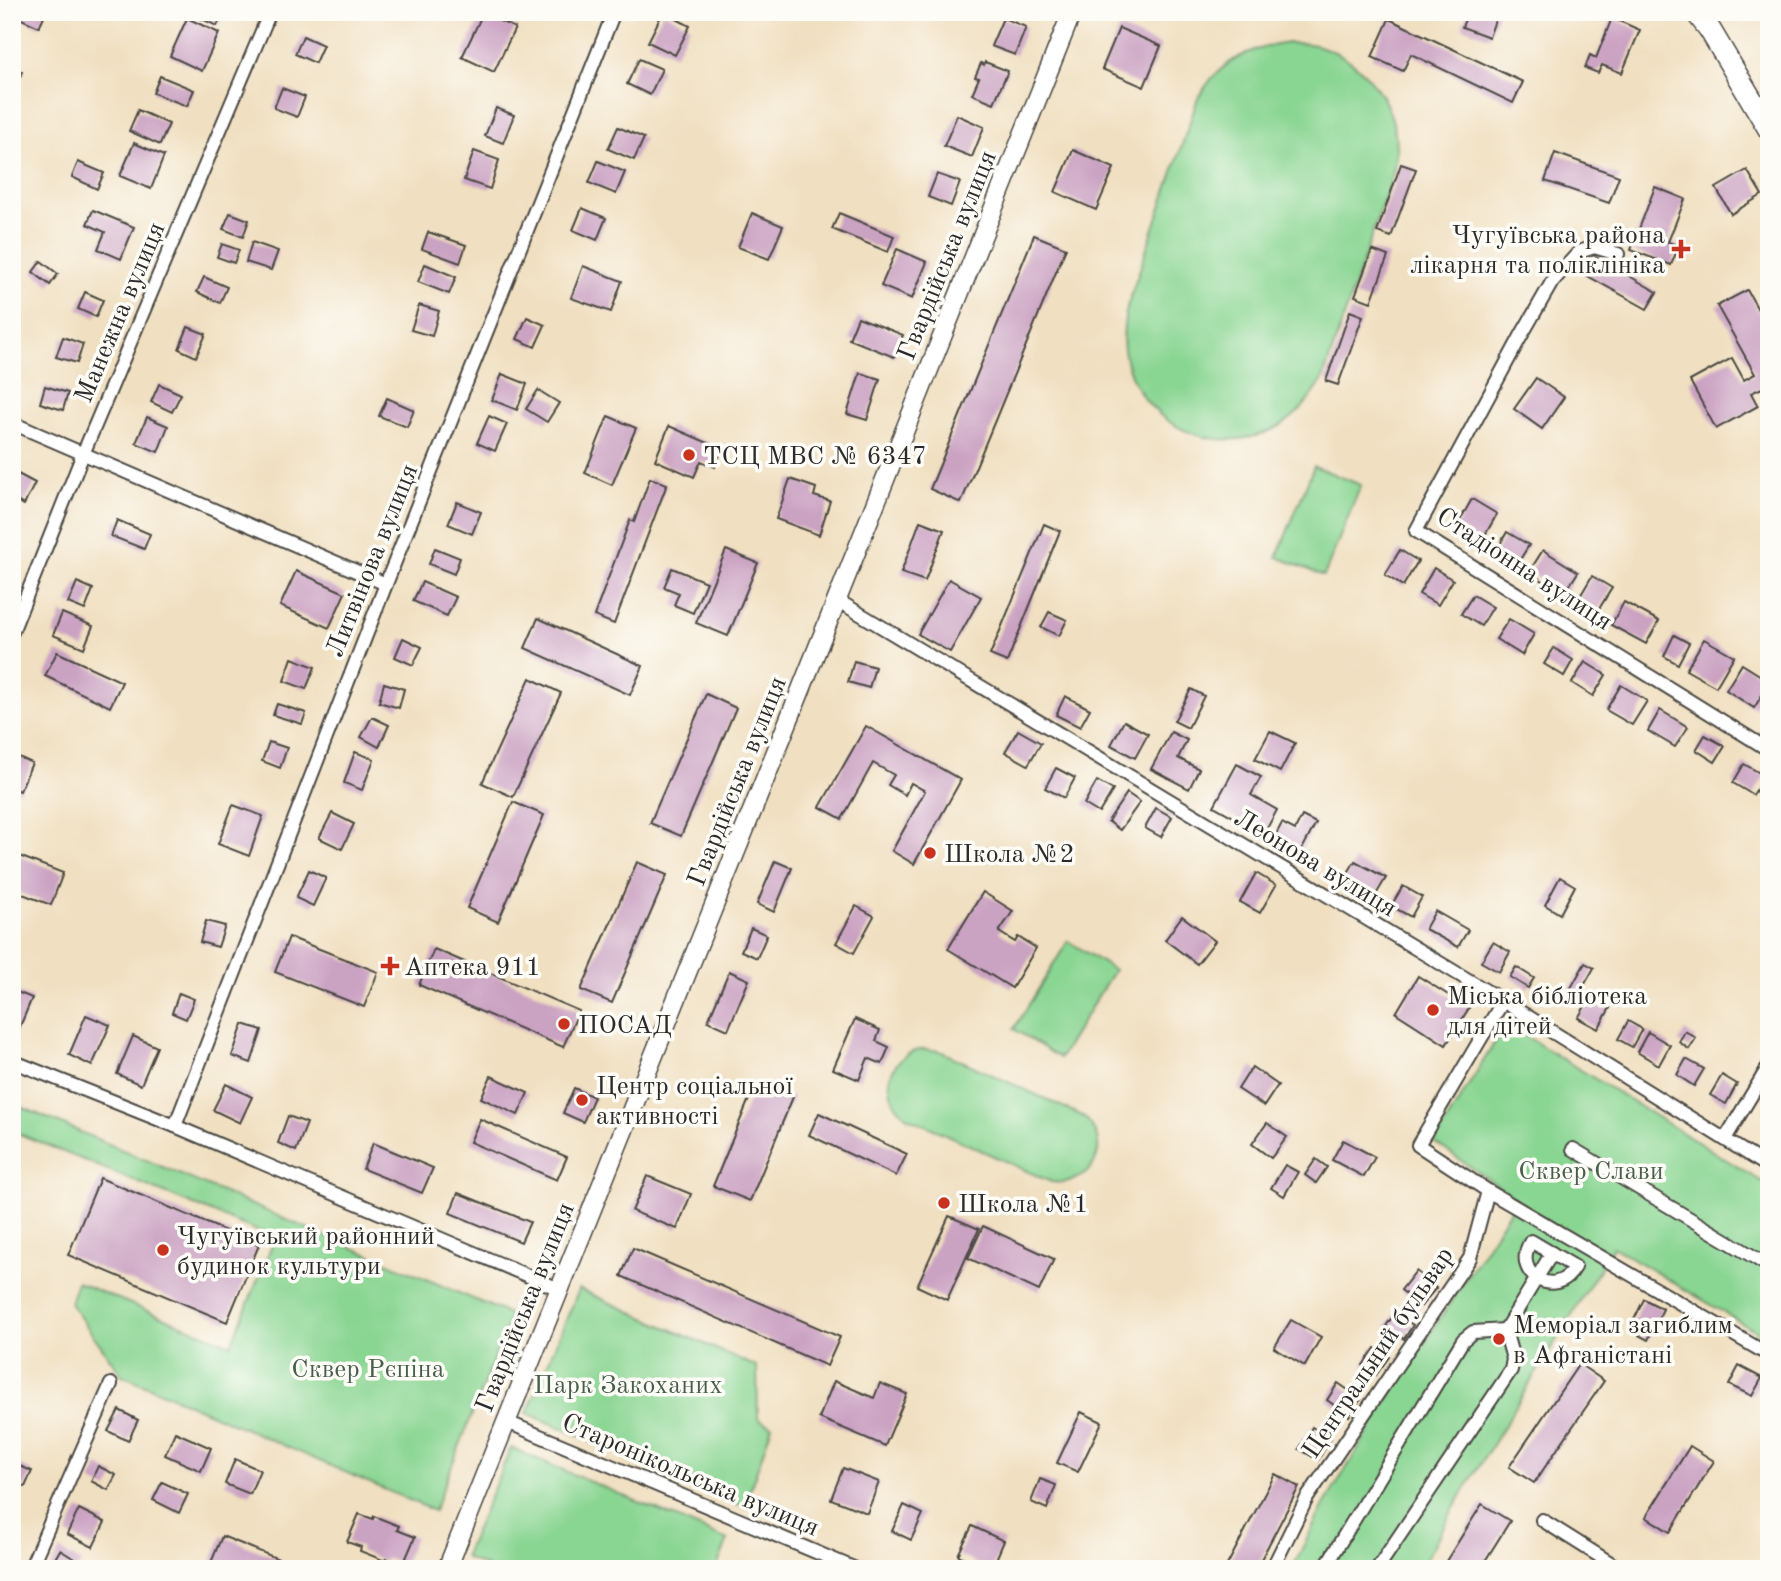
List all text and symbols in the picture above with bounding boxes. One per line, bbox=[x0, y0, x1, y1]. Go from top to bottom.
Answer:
street label: Гвардійська вулиця bbox=[894, 147, 1002, 364]
street label: Манежна вулиця bbox=[71, 219, 171, 407]
place label: Чугуївська района лікарня та поліклініка bbox=[1410, 223, 1665, 279]
marker: Чугуївська района лікарня та поліклініка bbox=[1671, 239, 1691, 259]
place label: ТСЦ МВС № 6347 bbox=[703, 444, 927, 470]
marker: ТСЦ МВС № 6347 bbox=[681, 447, 697, 463]
street label: Литвінова вулиця bbox=[322, 461, 423, 661]
street label: Стадіонна вулиця bbox=[1432, 503, 1616, 636]
street label: Гвардійська вулиця bbox=[684, 673, 792, 890]
street label: Леонова вулиця bbox=[1229, 805, 1401, 922]
place label: Школа №2 bbox=[944, 842, 1075, 868]
marker: Школа №2 bbox=[922, 845, 938, 861]
place label: Аптека 911 bbox=[404, 955, 541, 981]
marker: Аптека 911 bbox=[382, 958, 398, 974]
place label: Міська бібліотека для дітей bbox=[1447, 984, 1647, 1040]
marker: Міська бібліотека для дітей bbox=[1425, 1002, 1441, 1018]
place label: ПОСАД bbox=[578, 1013, 672, 1039]
marker: ПОСАД bbox=[556, 1016, 572, 1032]
place label: Центр соціальної активності bbox=[596, 1074, 793, 1130]
marker: Центр соціальної активності bbox=[574, 1092, 590, 1108]
park label: Сквер Слави bbox=[1518, 1159, 1664, 1185]
place label: Школа №1 bbox=[958, 1192, 1089, 1218]
marker: Школа №1 bbox=[936, 1195, 952, 1211]
street label: Гвардійська вулиця bbox=[472, 1199, 580, 1416]
place label: Чугуївський районний будинок культури bbox=[177, 1224, 435, 1280]
marker: Чугуївський районний будинок культури bbox=[155, 1242, 171, 1258]
street label: Центральний бульвар bbox=[1298, 1243, 1459, 1463]
place label: Меморіал загиблим в Афганістані bbox=[1513, 1313, 1733, 1369]
marker: Меморіал загиблим в Афганістані bbox=[1491, 1331, 1507, 1347]
park label: Сквер Рєпіна bbox=[291, 1357, 445, 1383]
park label: Парк Закоханих bbox=[533, 1373, 723, 1399]
street label: Старонікольська вулиця bbox=[558, 1410, 822, 1542]

